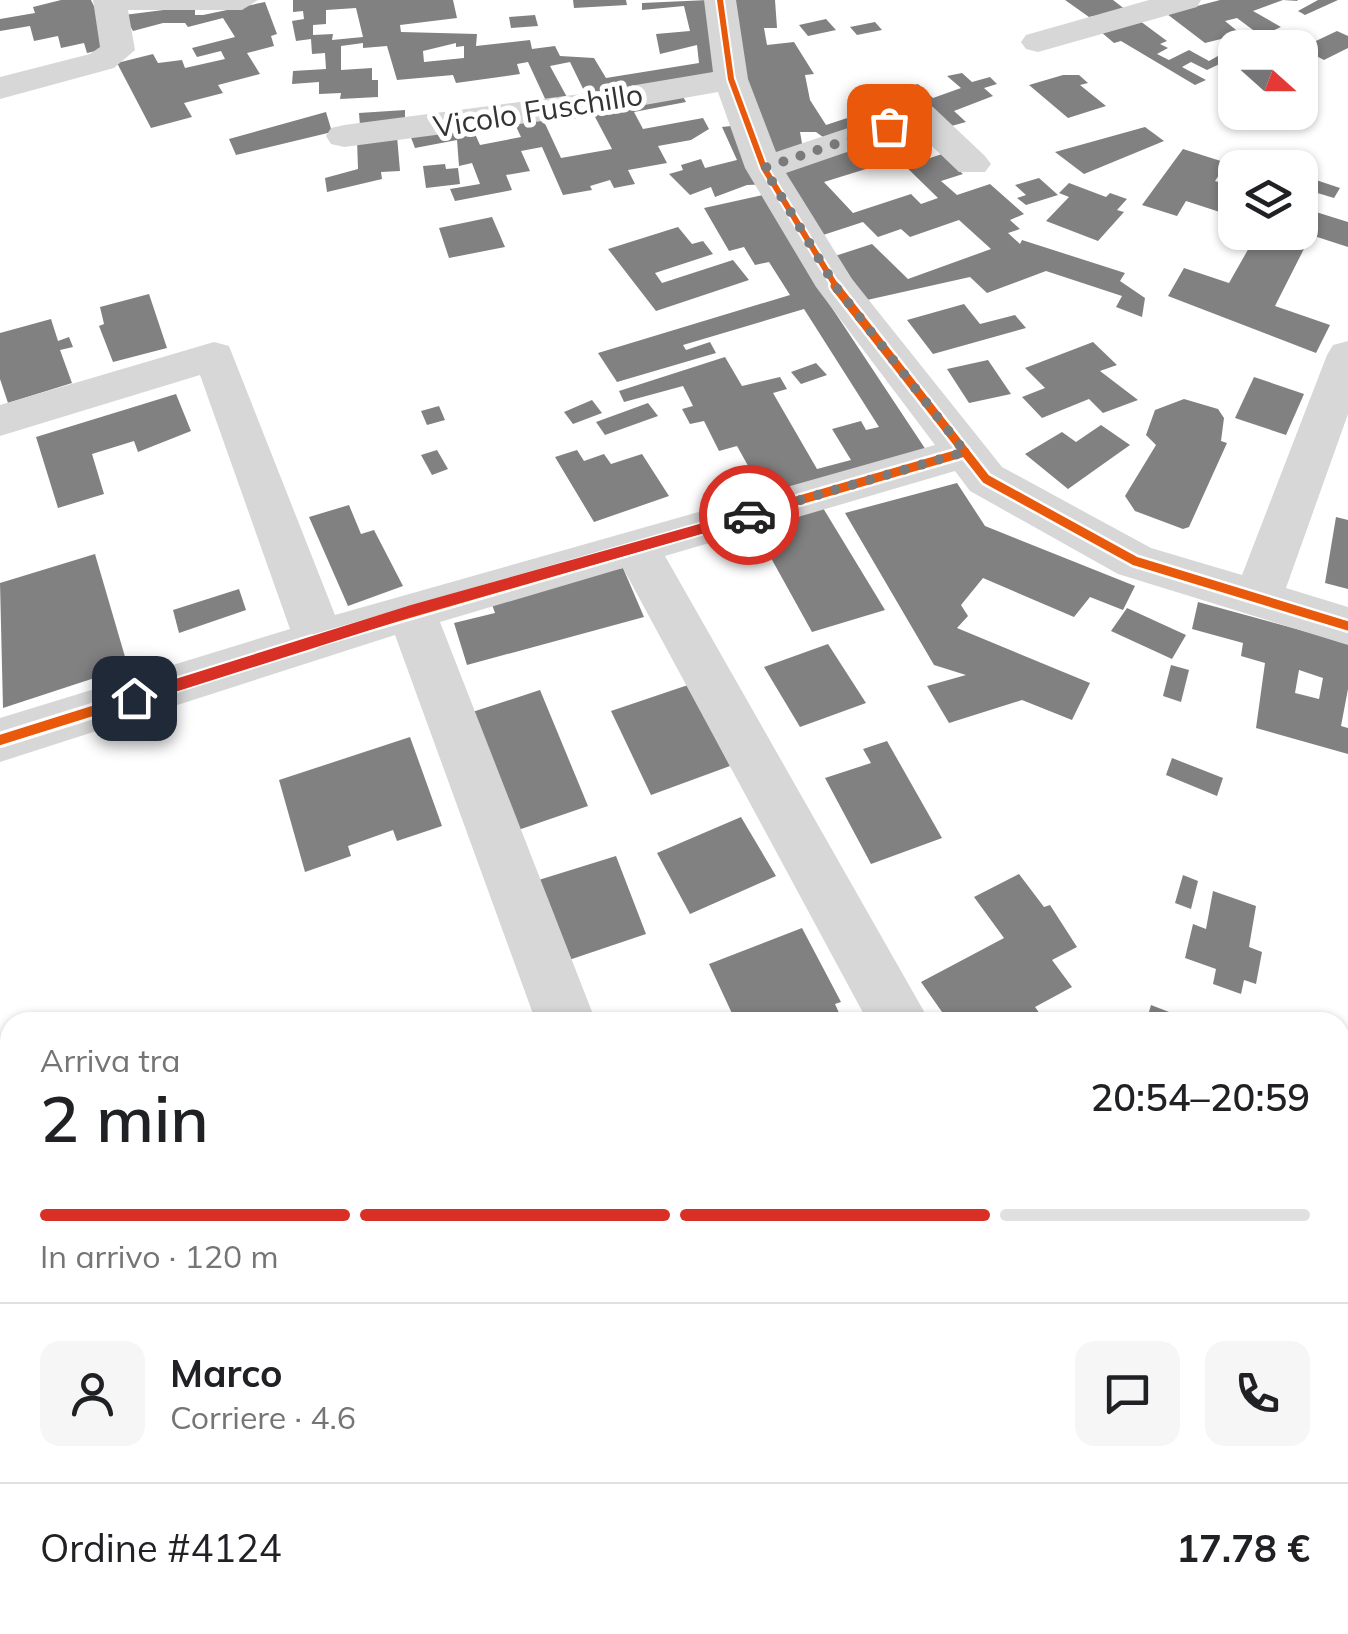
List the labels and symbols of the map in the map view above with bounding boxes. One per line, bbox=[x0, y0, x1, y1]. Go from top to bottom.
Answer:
north arrow bbox=[1218, 30, 1318, 130]
street label: Vicolo Fuschillo bbox=[431, 75, 645, 145]
pin bbox=[847, 84, 932, 169]
courier bbox=[699, 465, 799, 565]
pin bbox=[92, 656, 177, 741]

